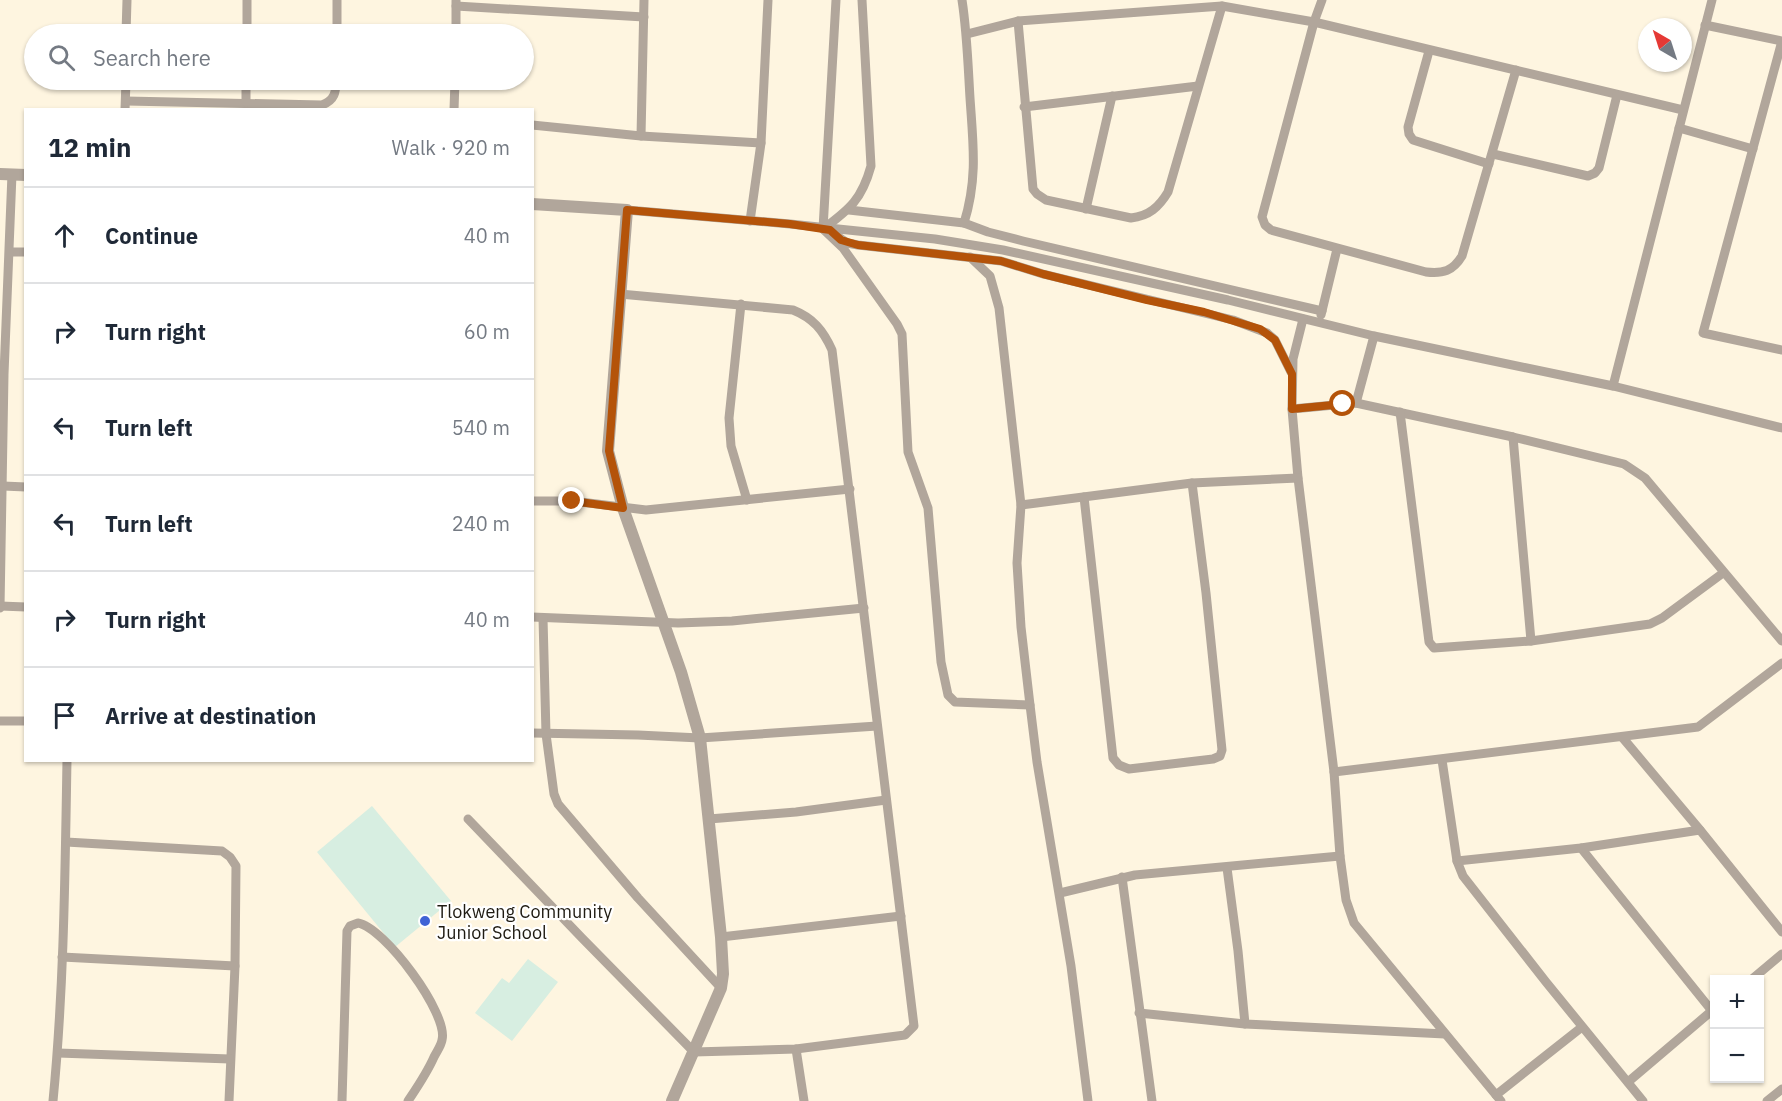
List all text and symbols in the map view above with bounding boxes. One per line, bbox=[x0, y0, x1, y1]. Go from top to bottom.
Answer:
north arrow bbox=[1638, 18, 1692, 72]
search box bbox=[24, 24, 534, 90]
icon: search bbox=[45, 41, 78, 74]
text: Search here bbox=[93, 43, 211, 72]
text: 12 min bbox=[48, 130, 132, 164]
text: Walk · 920 m bbox=[392, 134, 510, 161]
icon: ahead bbox=[48, 219, 81, 252]
text: Continue bbox=[105, 221, 198, 250]
text: 40 m bbox=[464, 222, 510, 249]
icon: right bbox=[48, 315, 81, 348]
text: Turn right bbox=[105, 317, 206, 346]
text: 60 m bbox=[464, 318, 510, 345]
route start bbox=[1329, 390, 1355, 416]
icon: left bbox=[48, 411, 81, 444]
text: Turn left bbox=[105, 413, 193, 442]
text: 540 m bbox=[452, 414, 510, 441]
route end bbox=[558, 487, 584, 513]
icon: left bbox=[48, 507, 81, 540]
text: Turn left bbox=[105, 509, 193, 538]
text: 240 m bbox=[452, 510, 510, 537]
icon: right bbox=[48, 603, 81, 636]
text: Turn right bbox=[105, 605, 206, 634]
text: 40 m bbox=[464, 606, 510, 633]
icon: arrive bbox=[48, 699, 81, 732]
text: Arrive at destination bbox=[105, 701, 316, 730]
place label: Tlokweng Community Junior School bbox=[437, 900, 612, 944]
marker: Tlokweng Community Junior School bbox=[418, 914, 432, 928]
map controls bbox=[1710, 975, 1764, 1083]
button: + bbox=[1710, 975, 1764, 1029]
button: − bbox=[1710, 1029, 1764, 1083]

